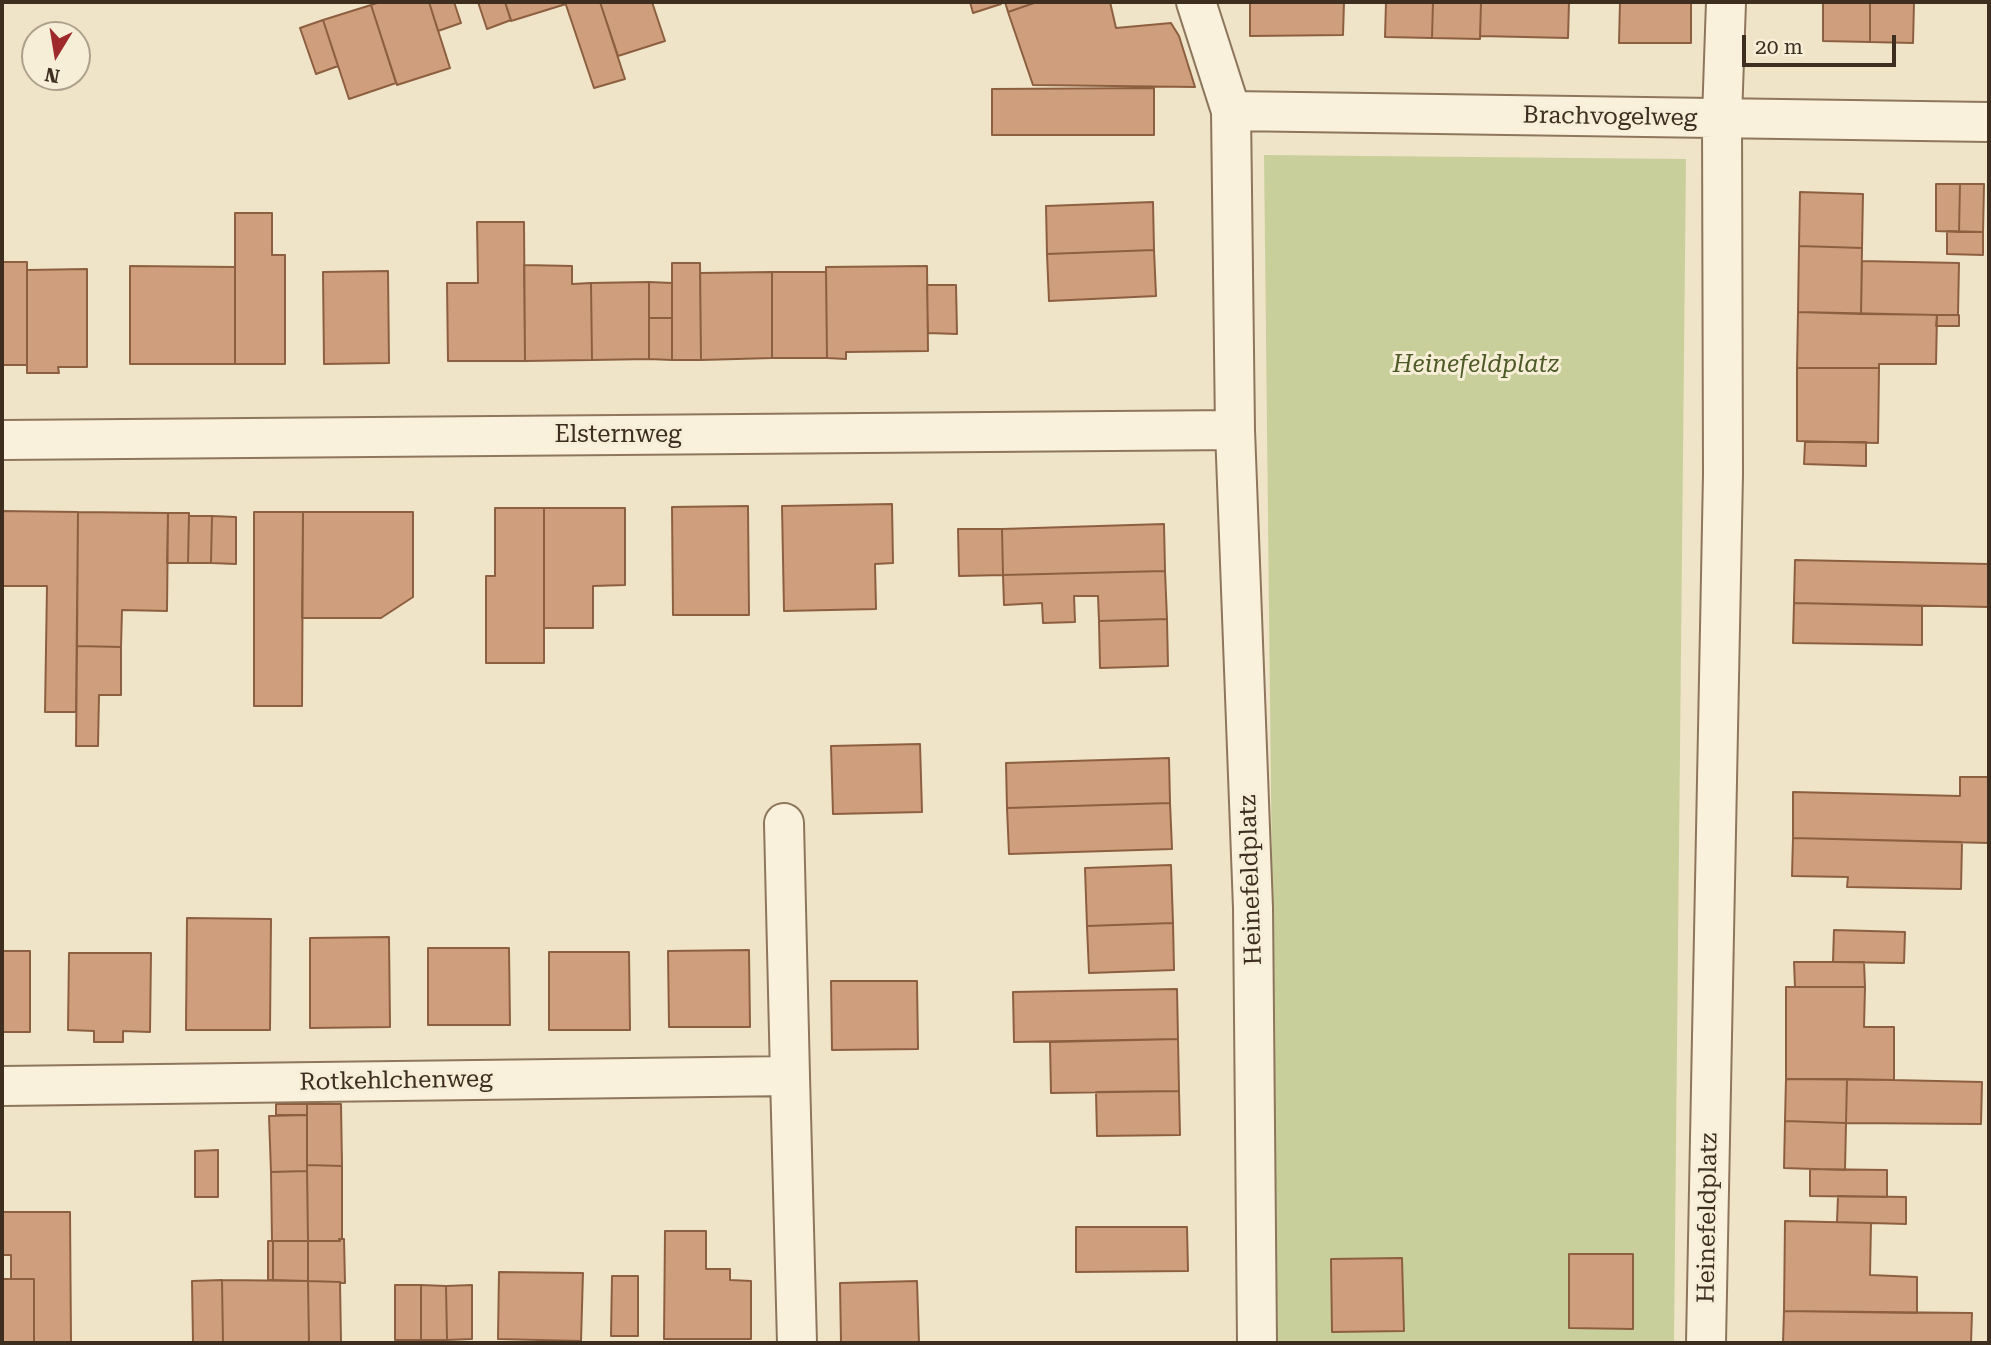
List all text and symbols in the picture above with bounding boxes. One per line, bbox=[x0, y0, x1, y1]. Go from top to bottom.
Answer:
north arrow bbox=[21, 21, 91, 91]
scale bar bbox=[1746, 21, 1900, 65]
text: 20 m bbox=[1755, 35, 1803, 59]
text: N bbox=[43, 62, 62, 88]
street label: Brachvogelweg bbox=[1522, 101, 1698, 133]
park label: Heinefeldplatz bbox=[1393, 351, 1559, 379]
street label: Elsternweg bbox=[554, 421, 682, 449]
street label: Heinefeldplatz bbox=[1234, 794, 1268, 966]
street label: Rotkehlchenweg bbox=[299, 1065, 493, 1097]
street label: Heinefeldplatz bbox=[1692, 1133, 1724, 1303]

